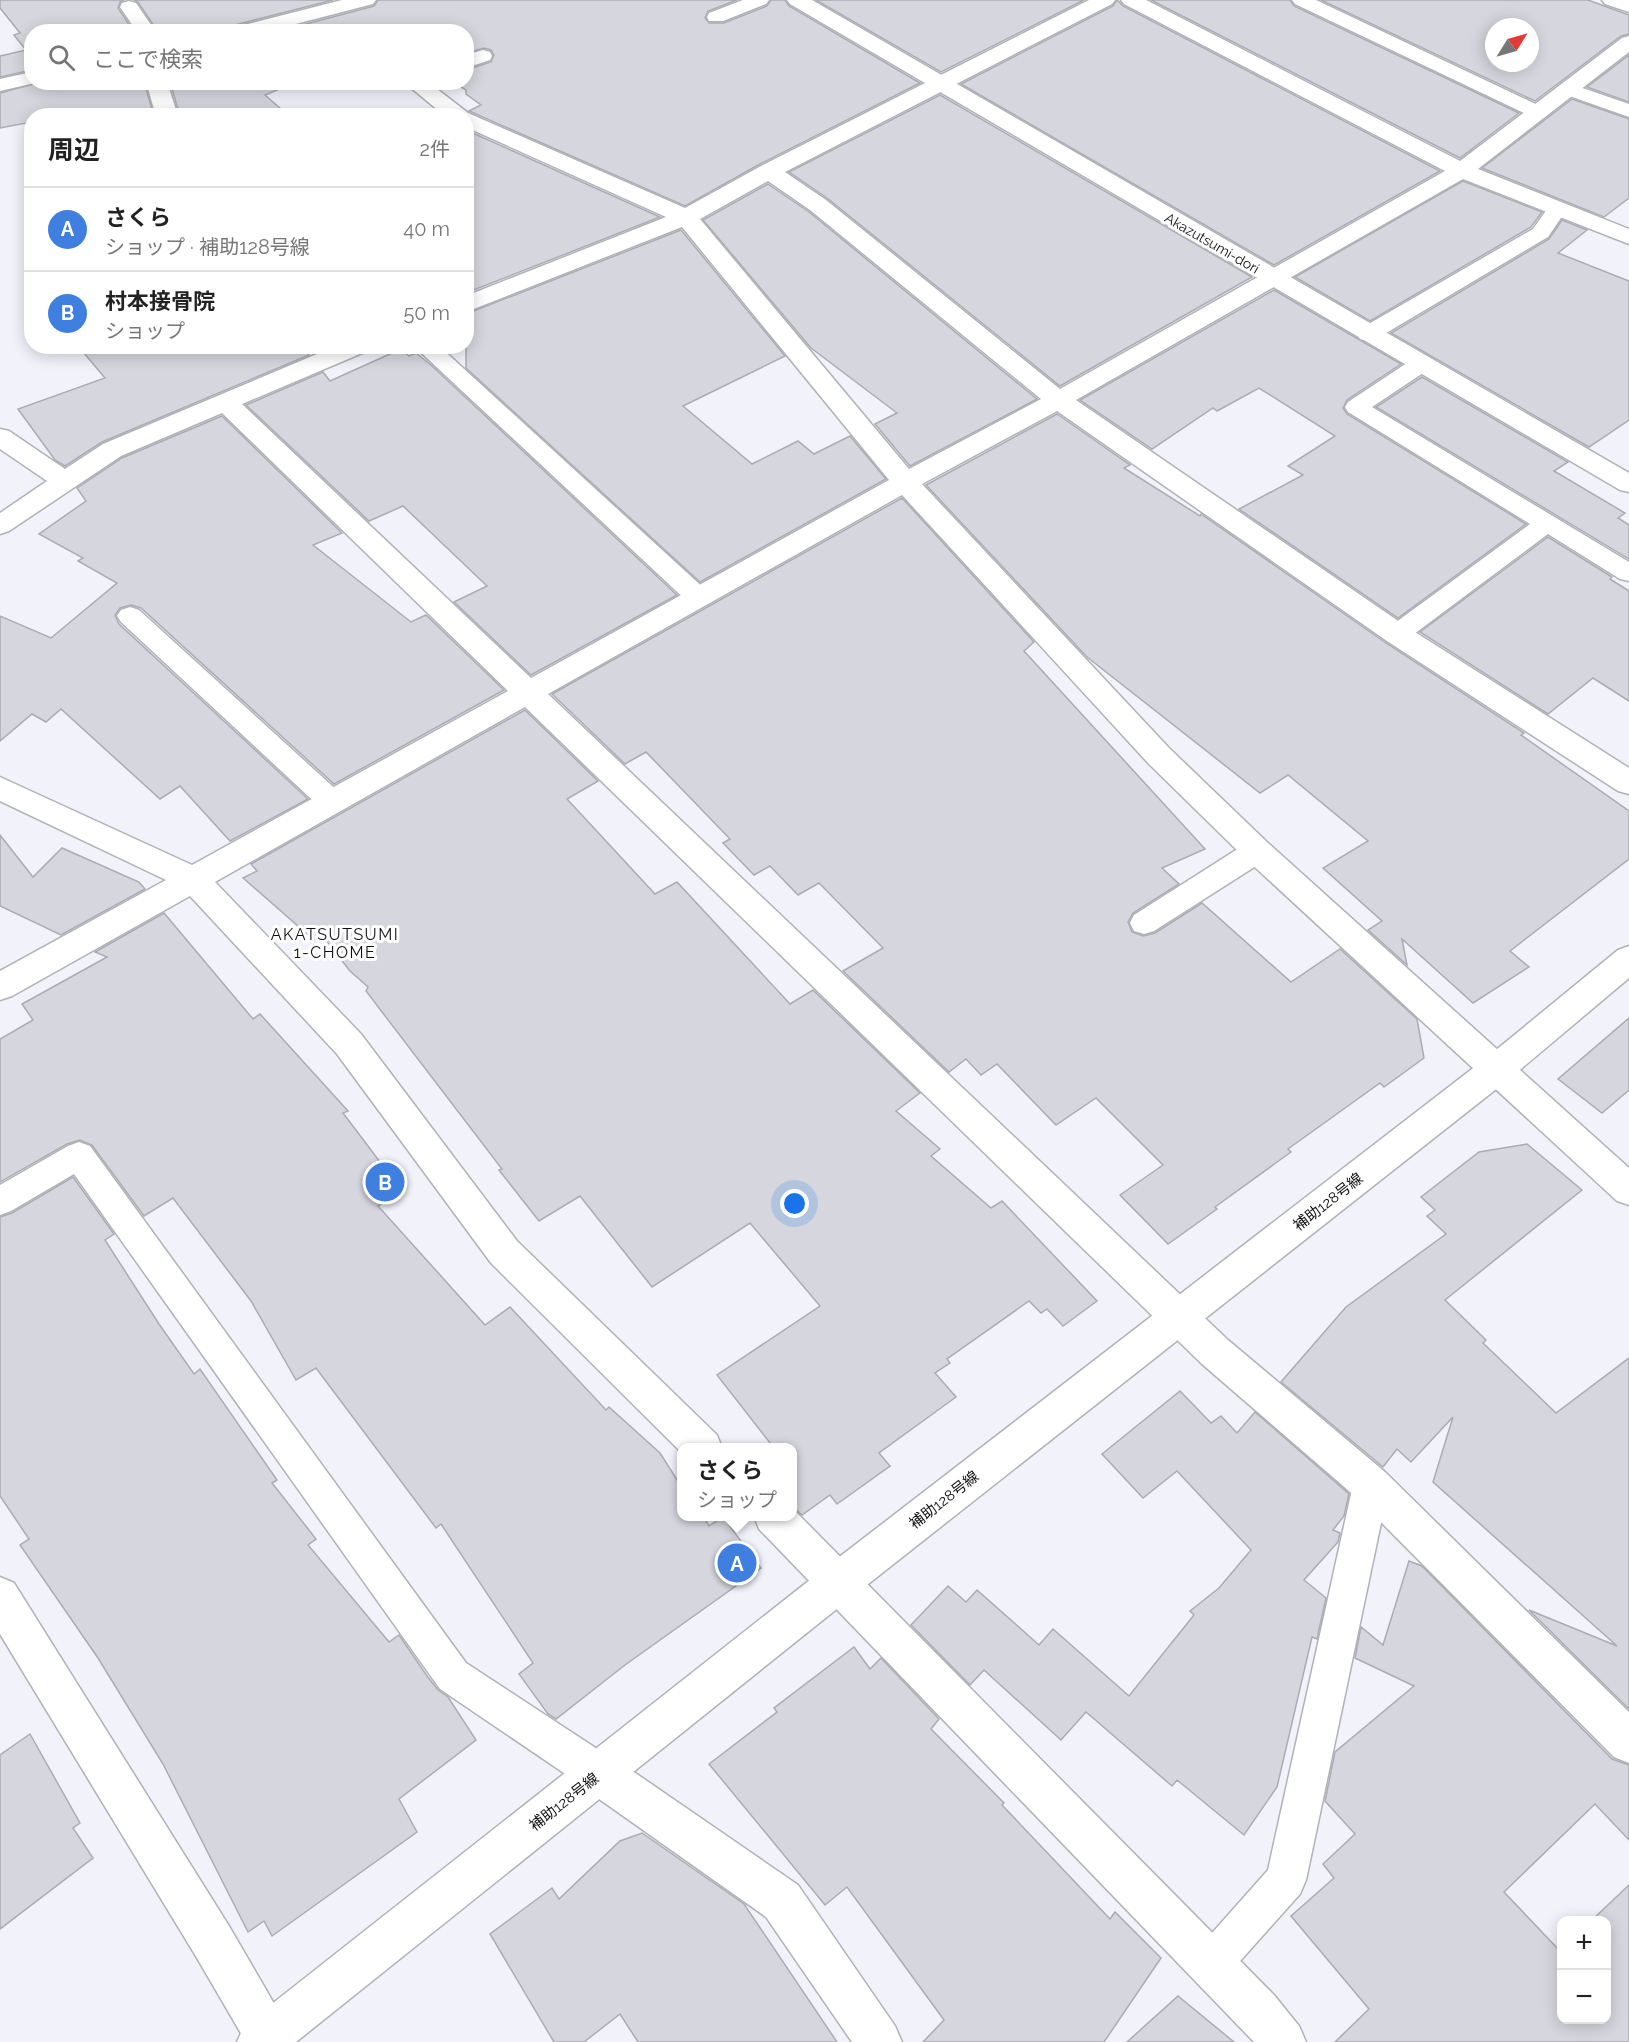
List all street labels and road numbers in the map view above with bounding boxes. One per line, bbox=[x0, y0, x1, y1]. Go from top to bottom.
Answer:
street label: Akazutsumi-dori bbox=[1162, 209, 1262, 277]
street label: 補助128号線 bbox=[1290, 1169, 1366, 1235]
street label: 補助128号線 bbox=[906, 1467, 982, 1533]
street label: 補助128号線 bbox=[526, 1769, 602, 1835]

